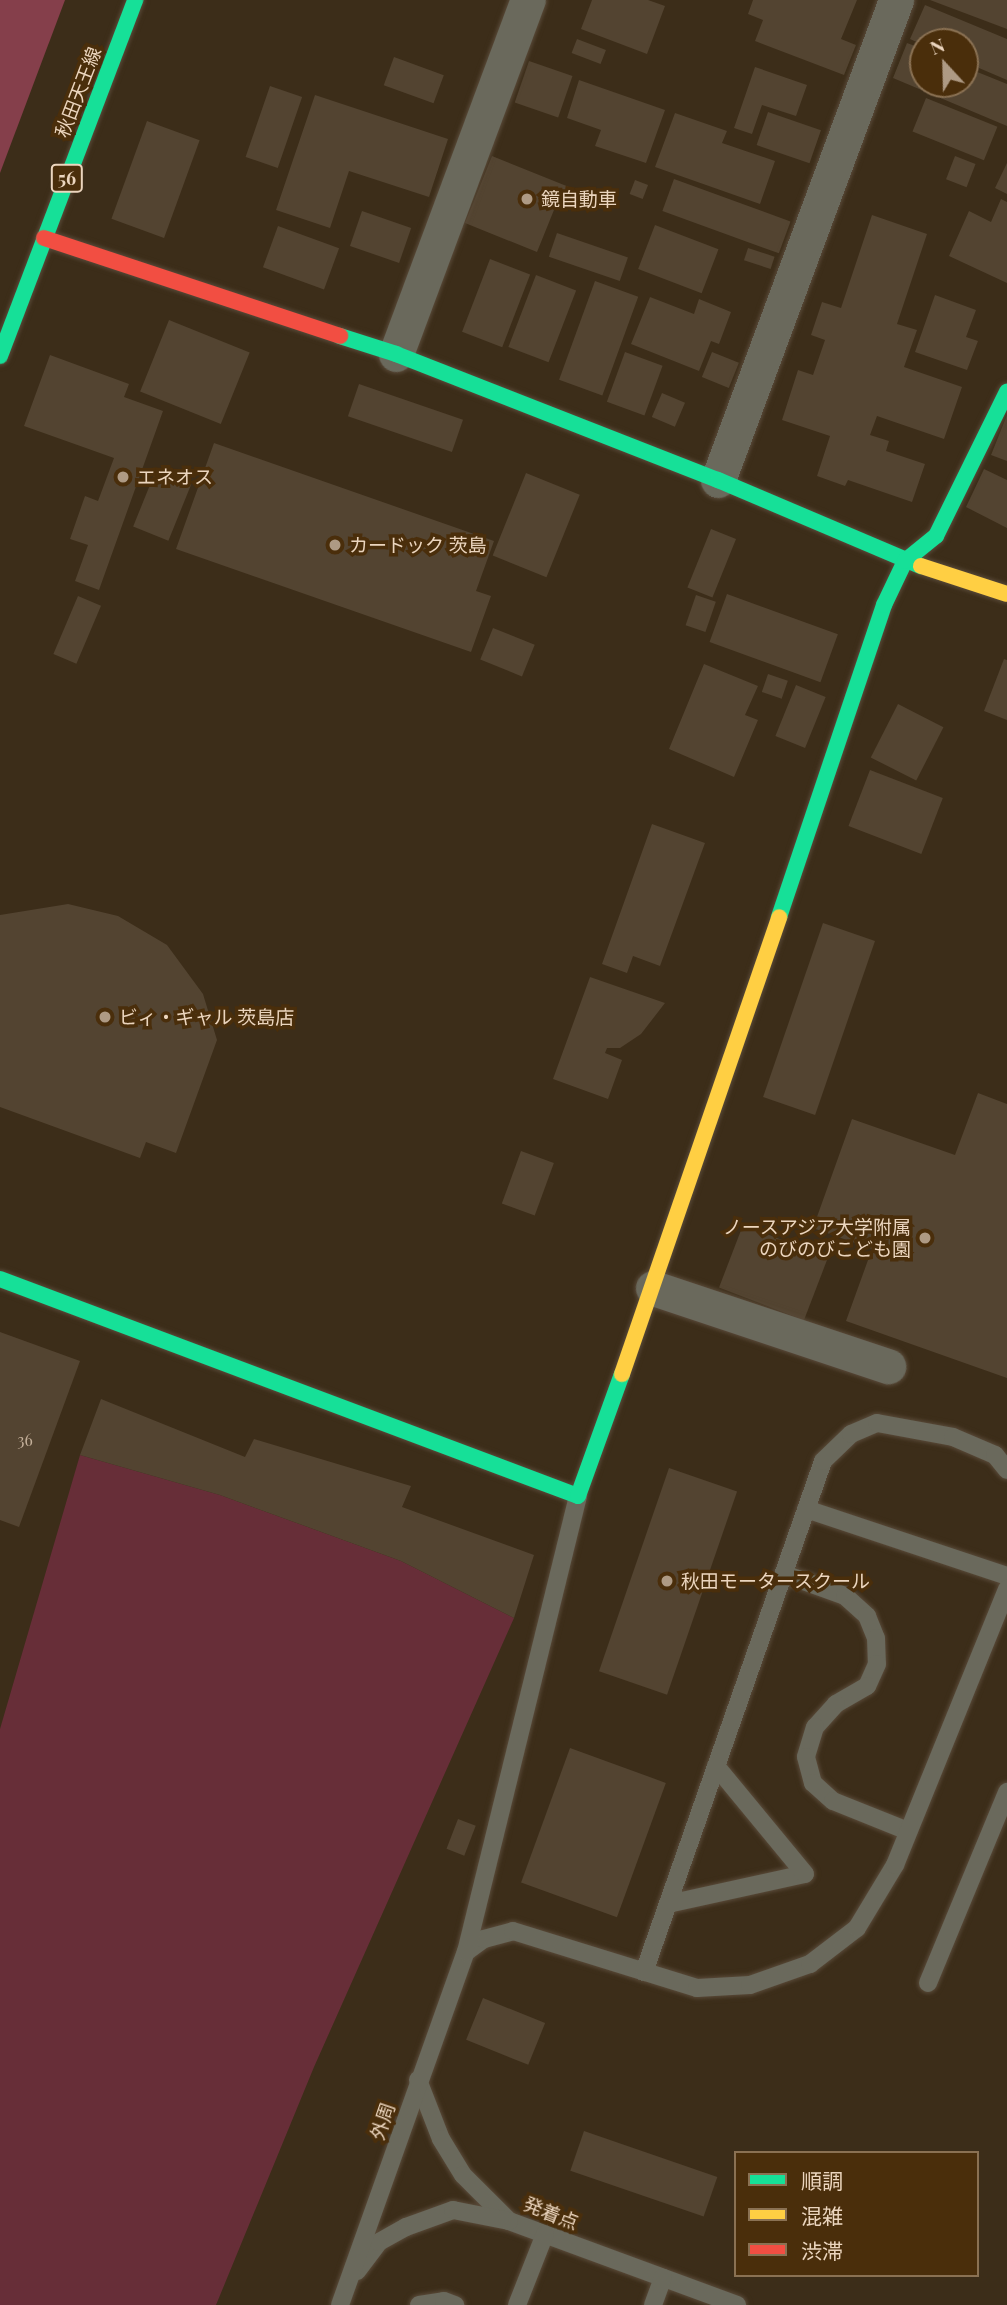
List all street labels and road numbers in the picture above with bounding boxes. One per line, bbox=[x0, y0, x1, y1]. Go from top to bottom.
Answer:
street label: 秋田天王線 bbox=[50, 44, 106, 140]
road number: 56 bbox=[50, 163, 84, 192]
street label: 外周 bbox=[365, 2099, 399, 2143]
street label: 発着点 bbox=[520, 2192, 582, 2234]

